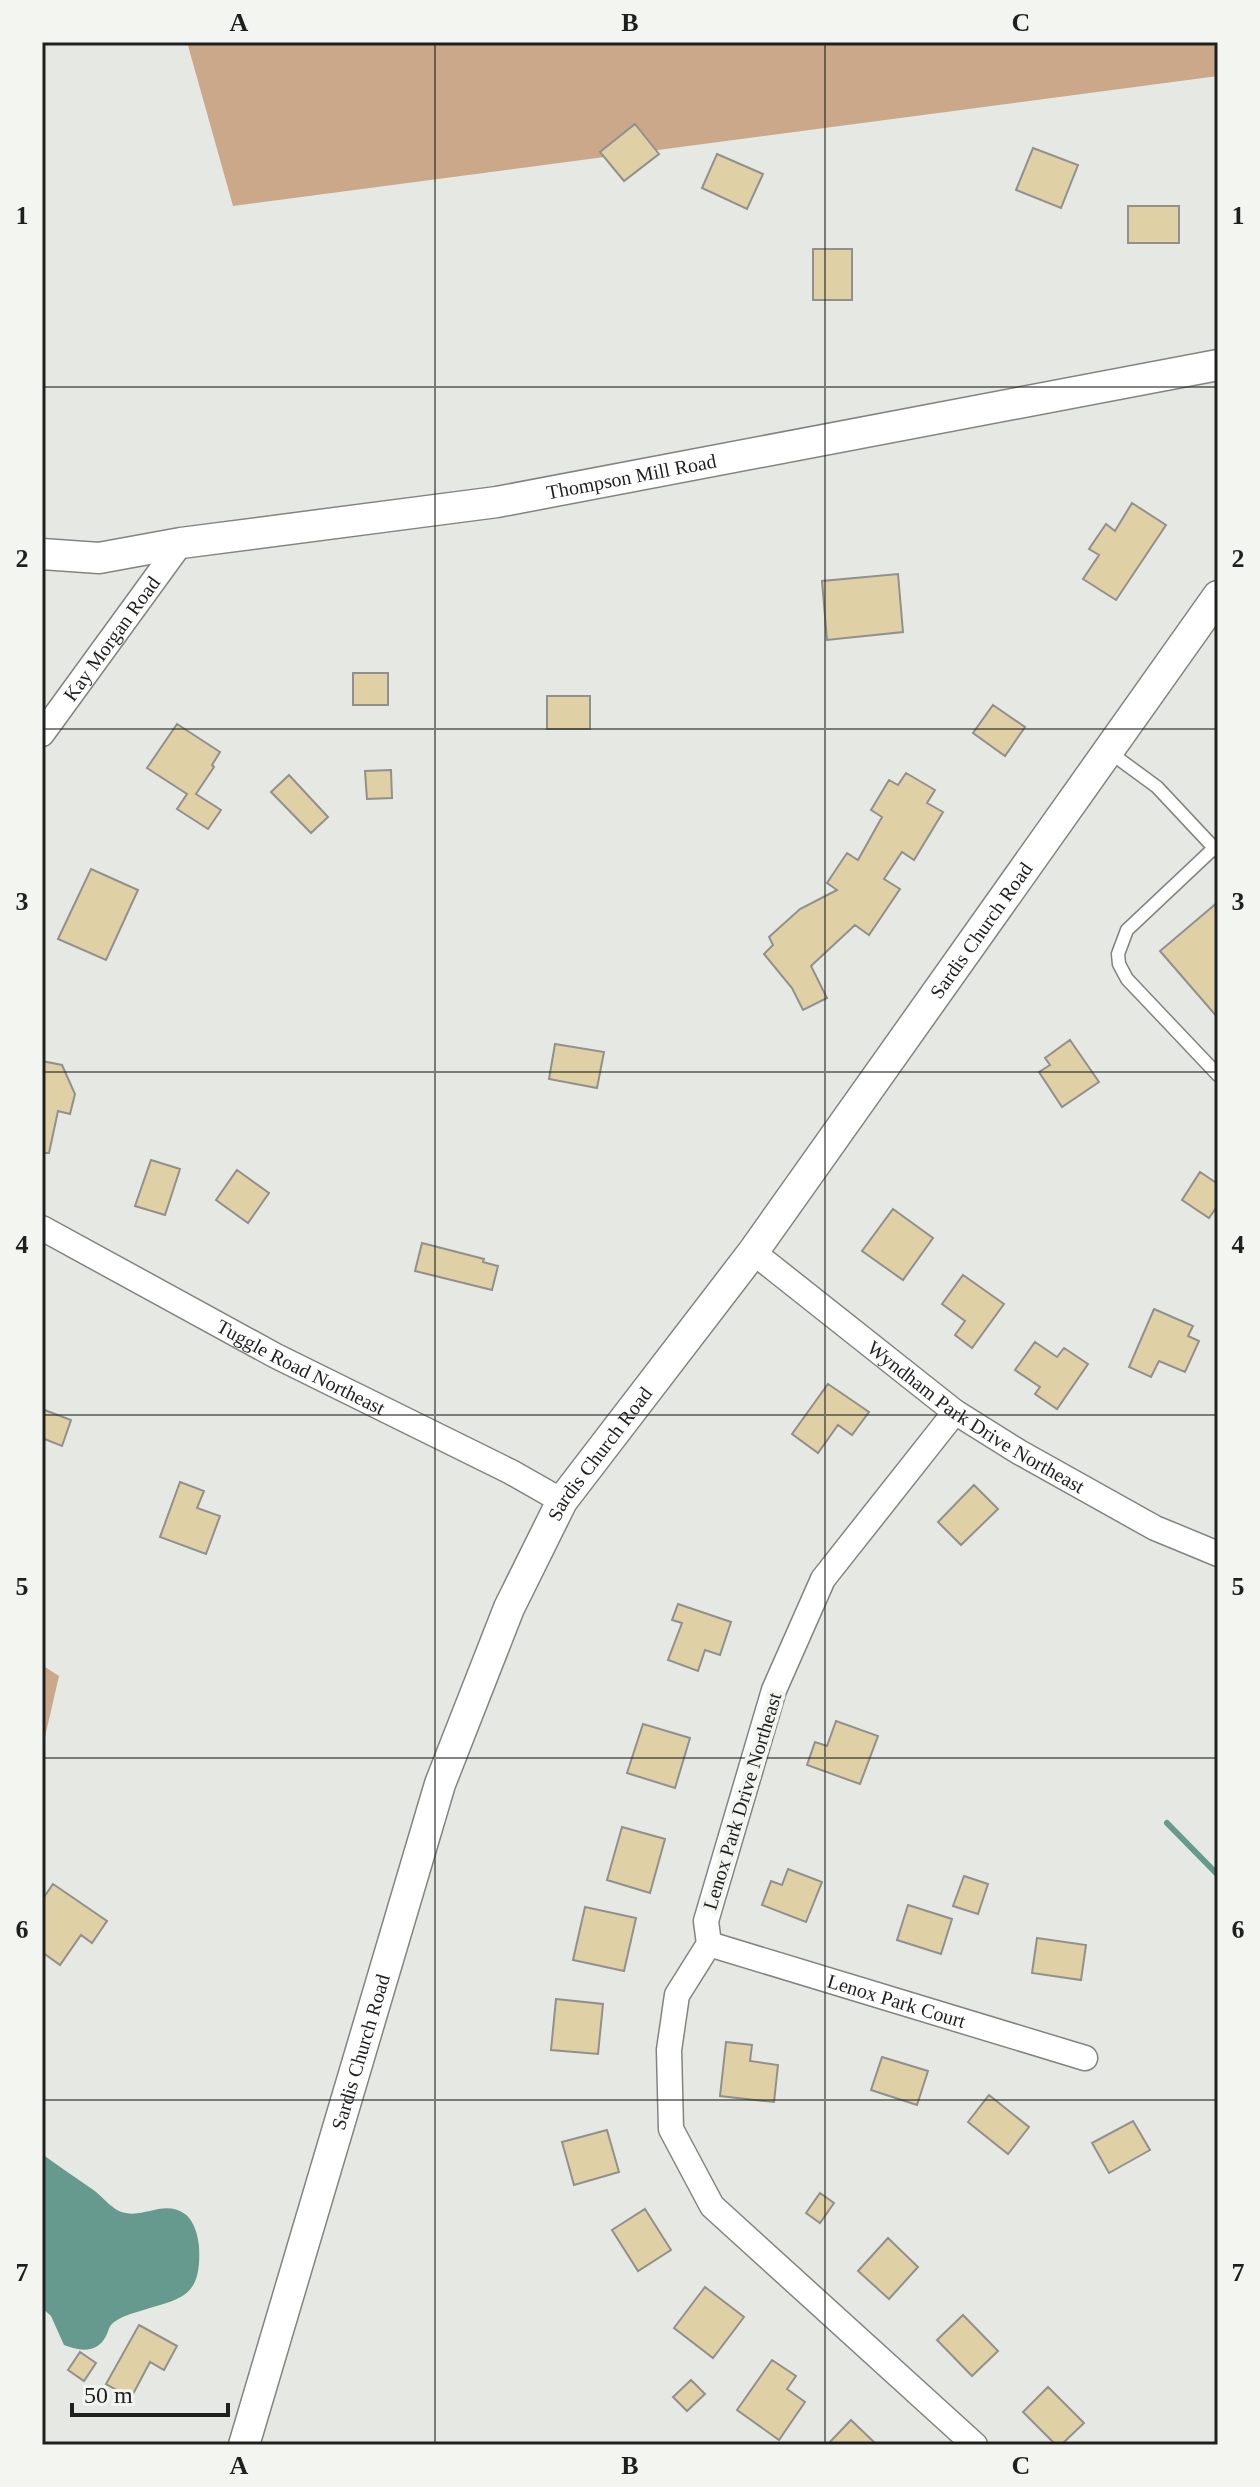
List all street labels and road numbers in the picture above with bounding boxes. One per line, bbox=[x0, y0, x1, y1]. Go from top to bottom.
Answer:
street label: Thompson Mill Road bbox=[545, 450, 718, 503]
street label: Kay Morgan Road bbox=[59, 572, 164, 705]
street label: Sardis Church Road bbox=[925, 858, 1037, 1002]
street label: Tuggle Road Northeast bbox=[213, 1315, 389, 1419]
street label: Wyndham Park Drive Northeast bbox=[863, 1336, 1089, 1498]
street label: Sardis Church Road bbox=[543, 1383, 656, 1524]
street label: Lenox Park Drive Northeast bbox=[698, 1689, 786, 1912]
street label: Lenox Park Court bbox=[825, 1970, 969, 2032]
street label: Sardis Church Road bbox=[327, 1972, 394, 2132]

